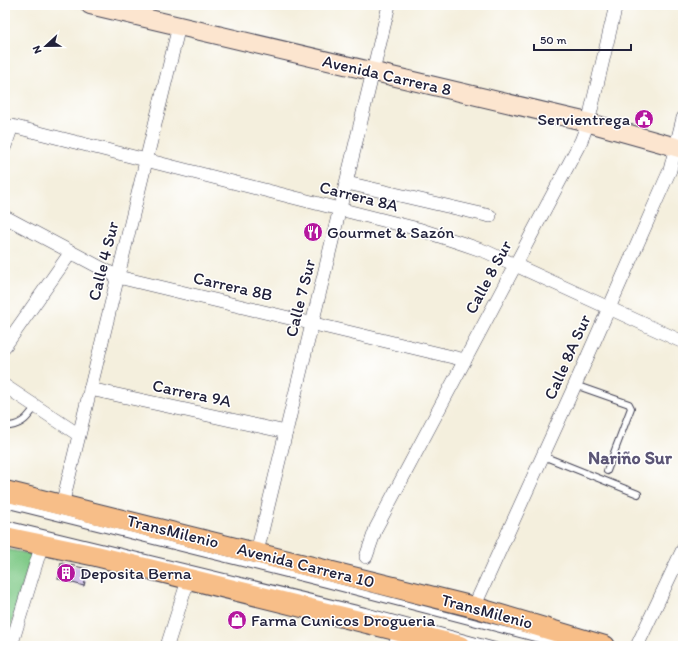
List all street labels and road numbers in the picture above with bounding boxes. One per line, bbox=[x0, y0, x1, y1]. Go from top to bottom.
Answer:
street label: Avenida Carrera 8 bbox=[321, 50, 453, 100]
street label: Carrera 8A bbox=[317, 177, 401, 215]
street label: Calle 4 Sur bbox=[83, 219, 123, 303]
street label: Calle 8 Sur bbox=[460, 237, 516, 317]
street label: Calle 7 Sur bbox=[281, 257, 319, 339]
street label: Carrera 8B bbox=[191, 267, 275, 305]
street label: Calle 8A Sur bbox=[539, 311, 595, 403]
street label: Carrera 9A bbox=[151, 375, 233, 411]
street label: TransMilenio bbox=[125, 510, 221, 552]
street label: Avenida Carrera 10 bbox=[235, 538, 377, 592]
street label: TransMilenio bbox=[439, 589, 535, 633]

